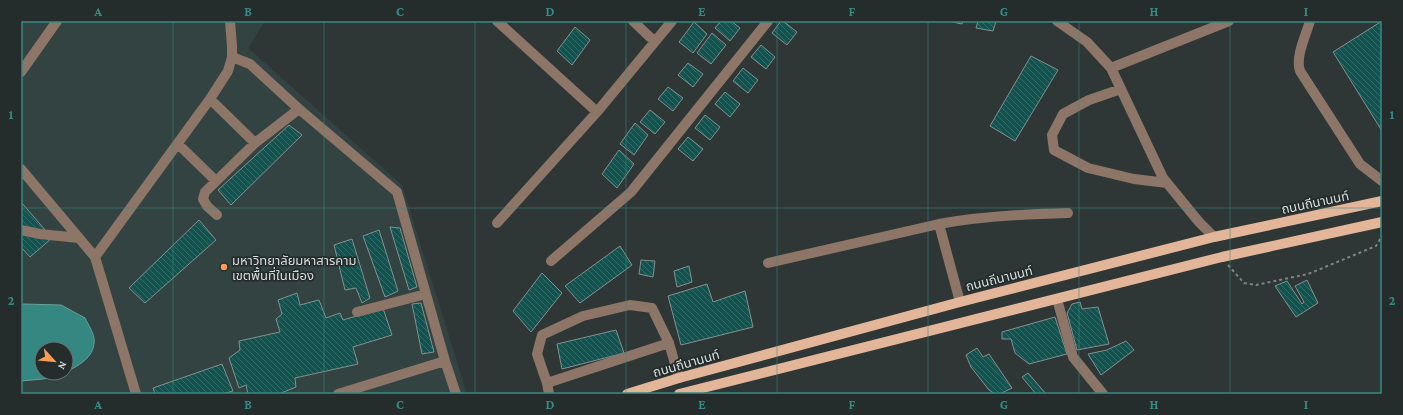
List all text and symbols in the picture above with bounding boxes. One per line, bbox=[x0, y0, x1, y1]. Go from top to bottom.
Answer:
text: A bbox=[93, 4, 102, 19]
text: B bbox=[244, 4, 252, 19]
text: C bbox=[396, 4, 404, 19]
text: D bbox=[546, 4, 555, 19]
text: E bbox=[698, 4, 706, 19]
text: F bbox=[849, 4, 856, 19]
text: G bbox=[1000, 4, 1008, 19]
text: H bbox=[1150, 4, 1159, 19]
text: I bbox=[1304, 4, 1308, 19]
text: 1 bbox=[9, 107, 14, 122]
text: 1 bbox=[1390, 107, 1395, 122]
street label: ถนนถีนานนท์ bbox=[1280, 188, 1350, 217]
place label: มหาวิทยาลัยมหาสารคาม เขตพื้นที่ในเมือง bbox=[232, 253, 357, 283]
marker: มหาวิทยาลัยมหาสารคาม เขตพื้นที่ในเมือง bbox=[219, 262, 229, 272]
street label: ถนนถีนานนท์ bbox=[964, 263, 1034, 294]
text: 2 bbox=[8, 293, 15, 308]
text: 2 bbox=[1389, 293, 1396, 308]
north arrow bbox=[34, 341, 74, 381]
street label: ถนนถีนานนท์ bbox=[651, 347, 721, 380]
text: N bbox=[56, 359, 70, 372]
text: A bbox=[93, 397, 102, 412]
text: B bbox=[244, 397, 252, 412]
text: C bbox=[396, 397, 404, 412]
text: D bbox=[546, 397, 555, 412]
text: E bbox=[698, 397, 706, 412]
text: F bbox=[849, 397, 856, 412]
text: G bbox=[1000, 397, 1008, 412]
text: H bbox=[1150, 397, 1159, 412]
text: I bbox=[1304, 397, 1308, 412]

